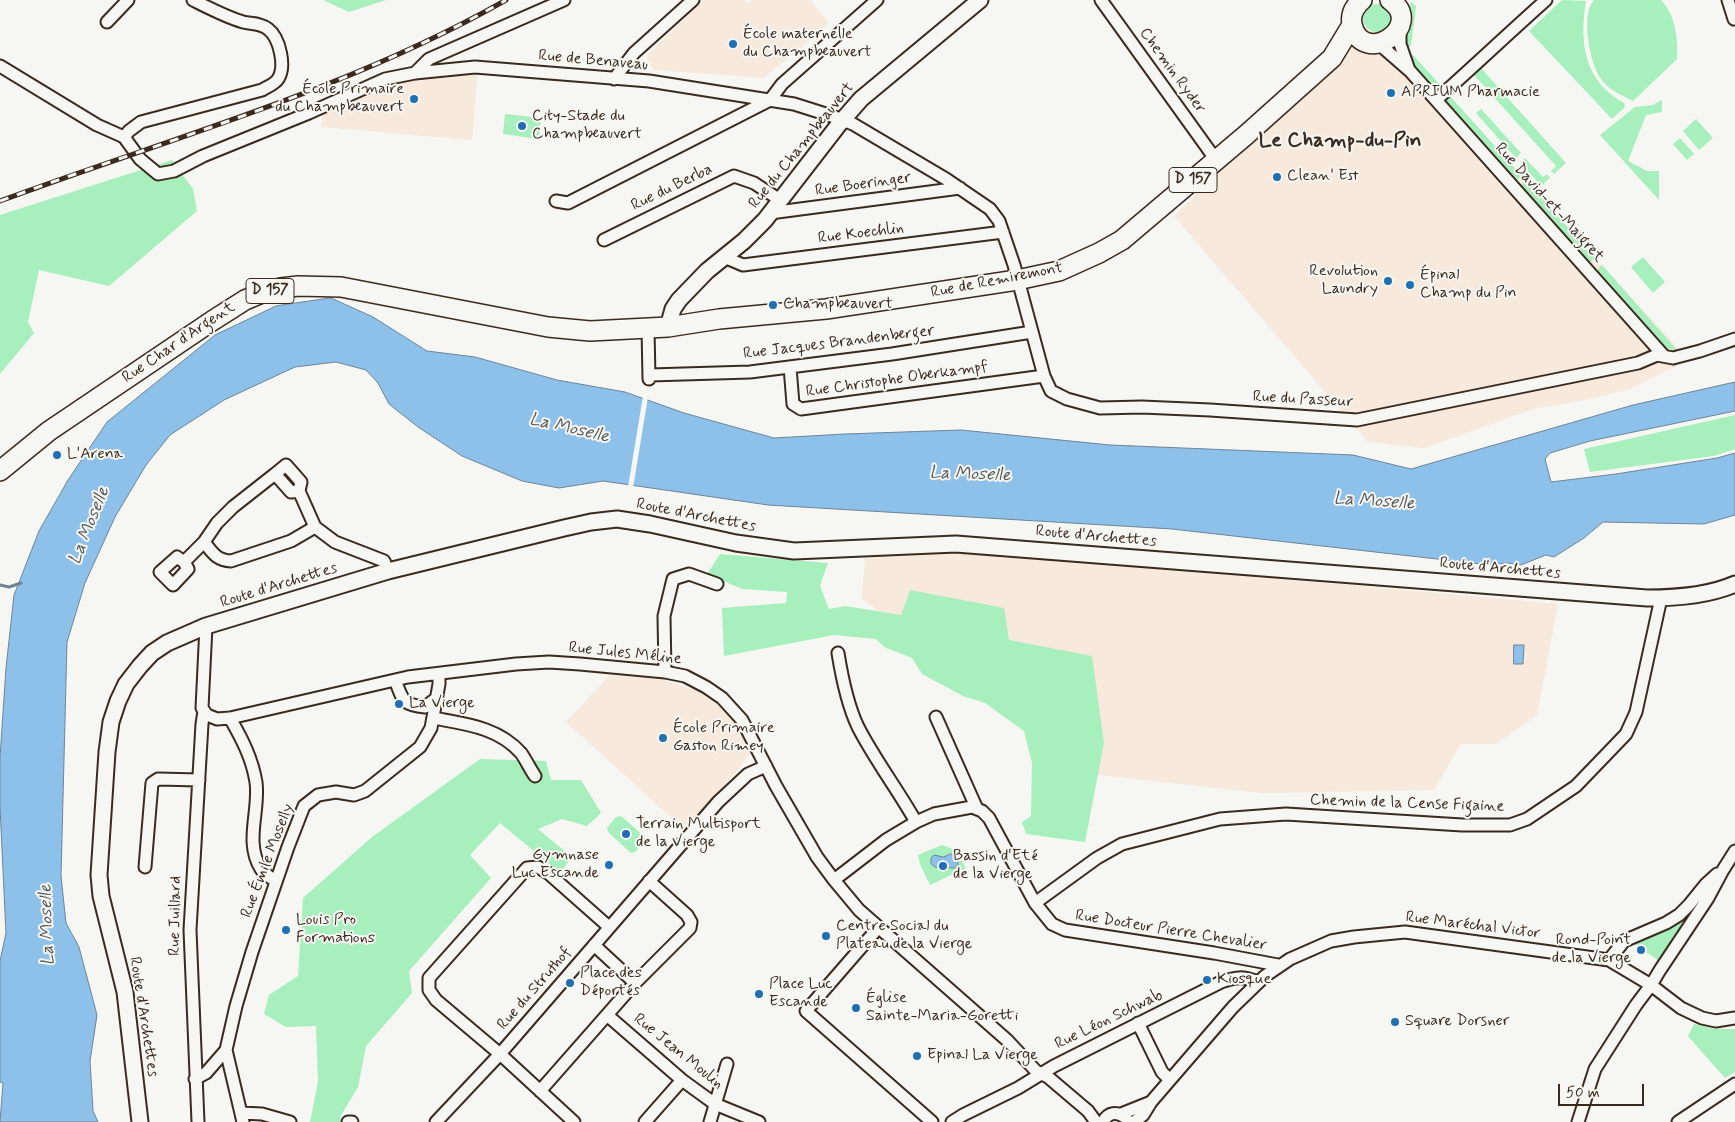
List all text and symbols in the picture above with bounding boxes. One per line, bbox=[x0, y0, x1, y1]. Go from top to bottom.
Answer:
street label: Chemin Ryder bbox=[1134, 24, 1210, 118]
place label: École maternelle du Champbeauvert bbox=[743, 25, 872, 63]
marker: École maternelle du Champbeauvert bbox=[727, 38, 739, 50]
street label: Rue de Benaveau bbox=[537, 47, 649, 75]
street label: Rue du Champbeauvert bbox=[745, 79, 859, 213]
place label: École Primaire du Champbeauvert bbox=[275, 80, 404, 118]
place label: APRIUM Pharmacie bbox=[1401, 83, 1540, 103]
marker: APRIUM Pharmacie bbox=[1385, 87, 1397, 99]
marker: École Primaire du Champbeauvert bbox=[408, 93, 420, 105]
place label: City-Stade du Champbeauvert bbox=[532, 107, 642, 145]
marker: City-Stade du Champbeauvert bbox=[516, 120, 528, 132]
district label: Le Champ-du-Pin bbox=[1258, 129, 1422, 155]
street label: Rue David-et-Maigret bbox=[1490, 139, 1608, 267]
street label: Rue du Berba bbox=[628, 160, 716, 216]
place label: Clean' Est bbox=[1287, 167, 1359, 187]
road number: D 157 bbox=[1169, 168, 1217, 192]
street label: Rue Boeringer bbox=[814, 169, 912, 201]
marker: Clean' Est bbox=[1271, 171, 1283, 183]
street label: Rue Koechlin bbox=[817, 219, 905, 249]
street label: Rue de Remiremont bbox=[929, 259, 1065, 303]
place label: Revolution Laundry bbox=[1309, 262, 1378, 300]
place label: Épinal Champ du Pin bbox=[1420, 266, 1517, 304]
marker: Revolution Laundry bbox=[1382, 275, 1394, 287]
road number: D 157 bbox=[246, 278, 294, 304]
marker: Épinal Champ du Pin bbox=[1404, 279, 1416, 291]
place label: Champbeauvert bbox=[783, 295, 893, 315]
street label: Rue Char d'Argent bbox=[119, 298, 239, 388]
marker: Champbeauvert bbox=[767, 299, 779, 311]
street label: Rue Jacques Brandenberger bbox=[742, 322, 936, 364]
street label: Rue Christophe Oberkampf bbox=[805, 358, 989, 402]
street label: Rue du Passeur bbox=[1252, 388, 1354, 412]
water label: La Moselle bbox=[527, 409, 611, 449]
place label: L'Arena bbox=[67, 445, 123, 465]
marker: L'Arena bbox=[51, 449, 63, 461]
water label: La Moselle bbox=[929, 463, 1011, 487]
water label: La Moselle bbox=[65, 484, 115, 568]
water label: La Moselle bbox=[1333, 488, 1415, 516]
street label: Route d'Archettes bbox=[635, 495, 757, 537]
street label: Route d'Archettes bbox=[1035, 522, 1157, 552]
street label: Route d'Archettes bbox=[1439, 554, 1561, 584]
street label: Route d'Archettes bbox=[218, 559, 340, 613]
street label: Rue Jules Méline bbox=[568, 639, 682, 669]
place label: La Vierge bbox=[409, 694, 475, 714]
marker: La Vierge bbox=[393, 698, 405, 710]
place label: École Primaire Gaston Rimey bbox=[673, 719, 775, 757]
marker: École Primaire Gaston Rimey bbox=[657, 732, 669, 744]
street label: Chemin de la Cense Figaine bbox=[1309, 791, 1505, 817]
street label: Rue Émile Moselly bbox=[237, 801, 299, 921]
place label: Terrain Multisport de la Vierge bbox=[636, 815, 761, 853]
marker: Terrain Multisport de la Vierge bbox=[620, 828, 632, 840]
place label: Gymnase Luc Escande bbox=[512, 846, 599, 884]
place label: Bassin d'Eté de la Vierge bbox=[953, 847, 1038, 885]
marker: Gymnase Luc Escande bbox=[603, 859, 615, 871]
marker: Bassin d'Eté de la Vierge bbox=[937, 860, 949, 872]
street label: Rue Juillard bbox=[166, 876, 186, 956]
water label: La Moselle bbox=[36, 884, 60, 966]
street label: Rue Docteur Pierre Chevalier bbox=[1074, 906, 1268, 956]
street label: Rue Maréchal Victor bbox=[1404, 908, 1542, 944]
place label: Louis Pro Formations bbox=[296, 911, 375, 949]
place label: Centre Social du Plateau de la Vierge bbox=[836, 917, 972, 955]
marker: Louis Pro Formations bbox=[280, 924, 292, 936]
marker: Centre Social du Plateau de la Vierge bbox=[820, 930, 832, 942]
place label: Rond-Point de la Vierge bbox=[1552, 931, 1631, 969]
street label: Rue du Struthof bbox=[494, 944, 576, 1034]
marker: Rond-Point de la Vierge bbox=[1635, 944, 1647, 956]
street label: Route d'Archettes bbox=[124, 956, 162, 1078]
place label: Place des Déportés bbox=[580, 964, 642, 1002]
place label: Kiosque bbox=[1217, 970, 1271, 990]
marker: Kiosque bbox=[1201, 974, 1213, 986]
place label: Place Luc Escande bbox=[769, 975, 832, 1013]
marker: Place des Déportés bbox=[564, 977, 576, 989]
street label: Rue Léon Schwab bbox=[1052, 986, 1166, 1054]
marker: Place Luc Escande bbox=[753, 988, 765, 1000]
place label: Église Sainte-Maria-Goretti bbox=[866, 989, 1018, 1027]
marker: Église Sainte-Maria-Goretti bbox=[850, 1002, 862, 1014]
street label: Rue Jean Moulin bbox=[629, 1010, 727, 1094]
place label: Square Dorsner bbox=[1405, 1012, 1509, 1032]
marker: Square Dorsner bbox=[1389, 1016, 1401, 1028]
place label: Epinal La Vierge bbox=[927, 1046, 1038, 1066]
marker: Epinal La Vierge bbox=[911, 1050, 923, 1062]
scale bar bbox=[1560, 1074, 1646, 1106]
text: 50 m bbox=[1566, 1083, 1600, 1103]

